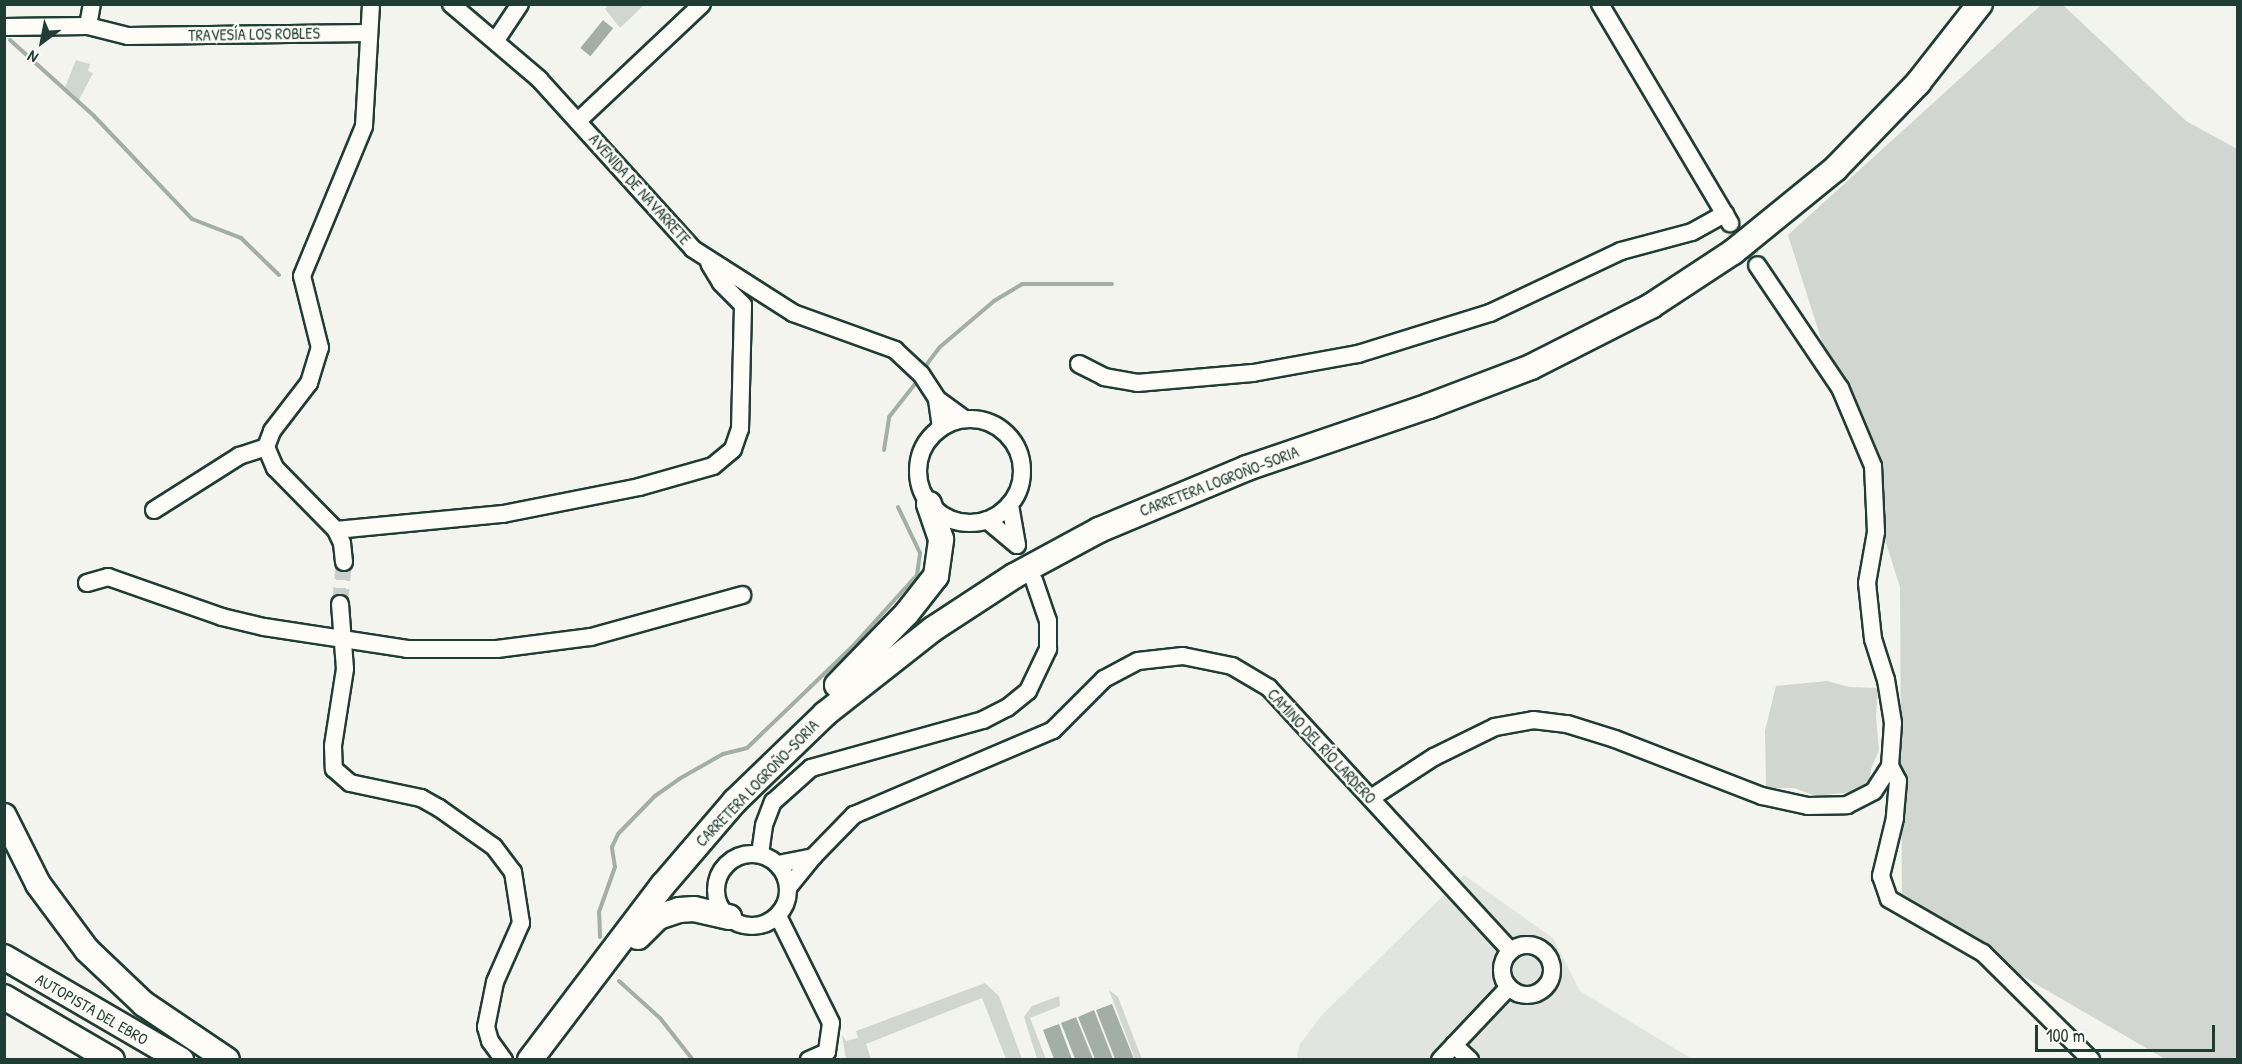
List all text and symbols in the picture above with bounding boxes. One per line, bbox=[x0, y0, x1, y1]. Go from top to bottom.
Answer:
north arrow bbox=[12, 12, 72, 72]
street label: TRAVESÍA LOS ROBLES bbox=[188, 23, 320, 45]
text: N bbox=[23, 46, 42, 69]
street label: AVENIDA DE NAVARRETE bbox=[585, 129, 695, 249]
street label: CARRETERA LOGROÑO-SORIA bbox=[1137, 442, 1301, 520]
street label: CAMINO DEL RÍO LARDERO bbox=[1264, 684, 1380, 808]
street label: CARRETERA LOGROÑO-SORIA bbox=[691, 716, 823, 850]
street label: AUTOPISTA DEL EBRO bbox=[32, 969, 152, 1049]
scale bar bbox=[2038, 1013, 2218, 1051]
text: 100 m bbox=[2046, 1023, 2085, 1048]

